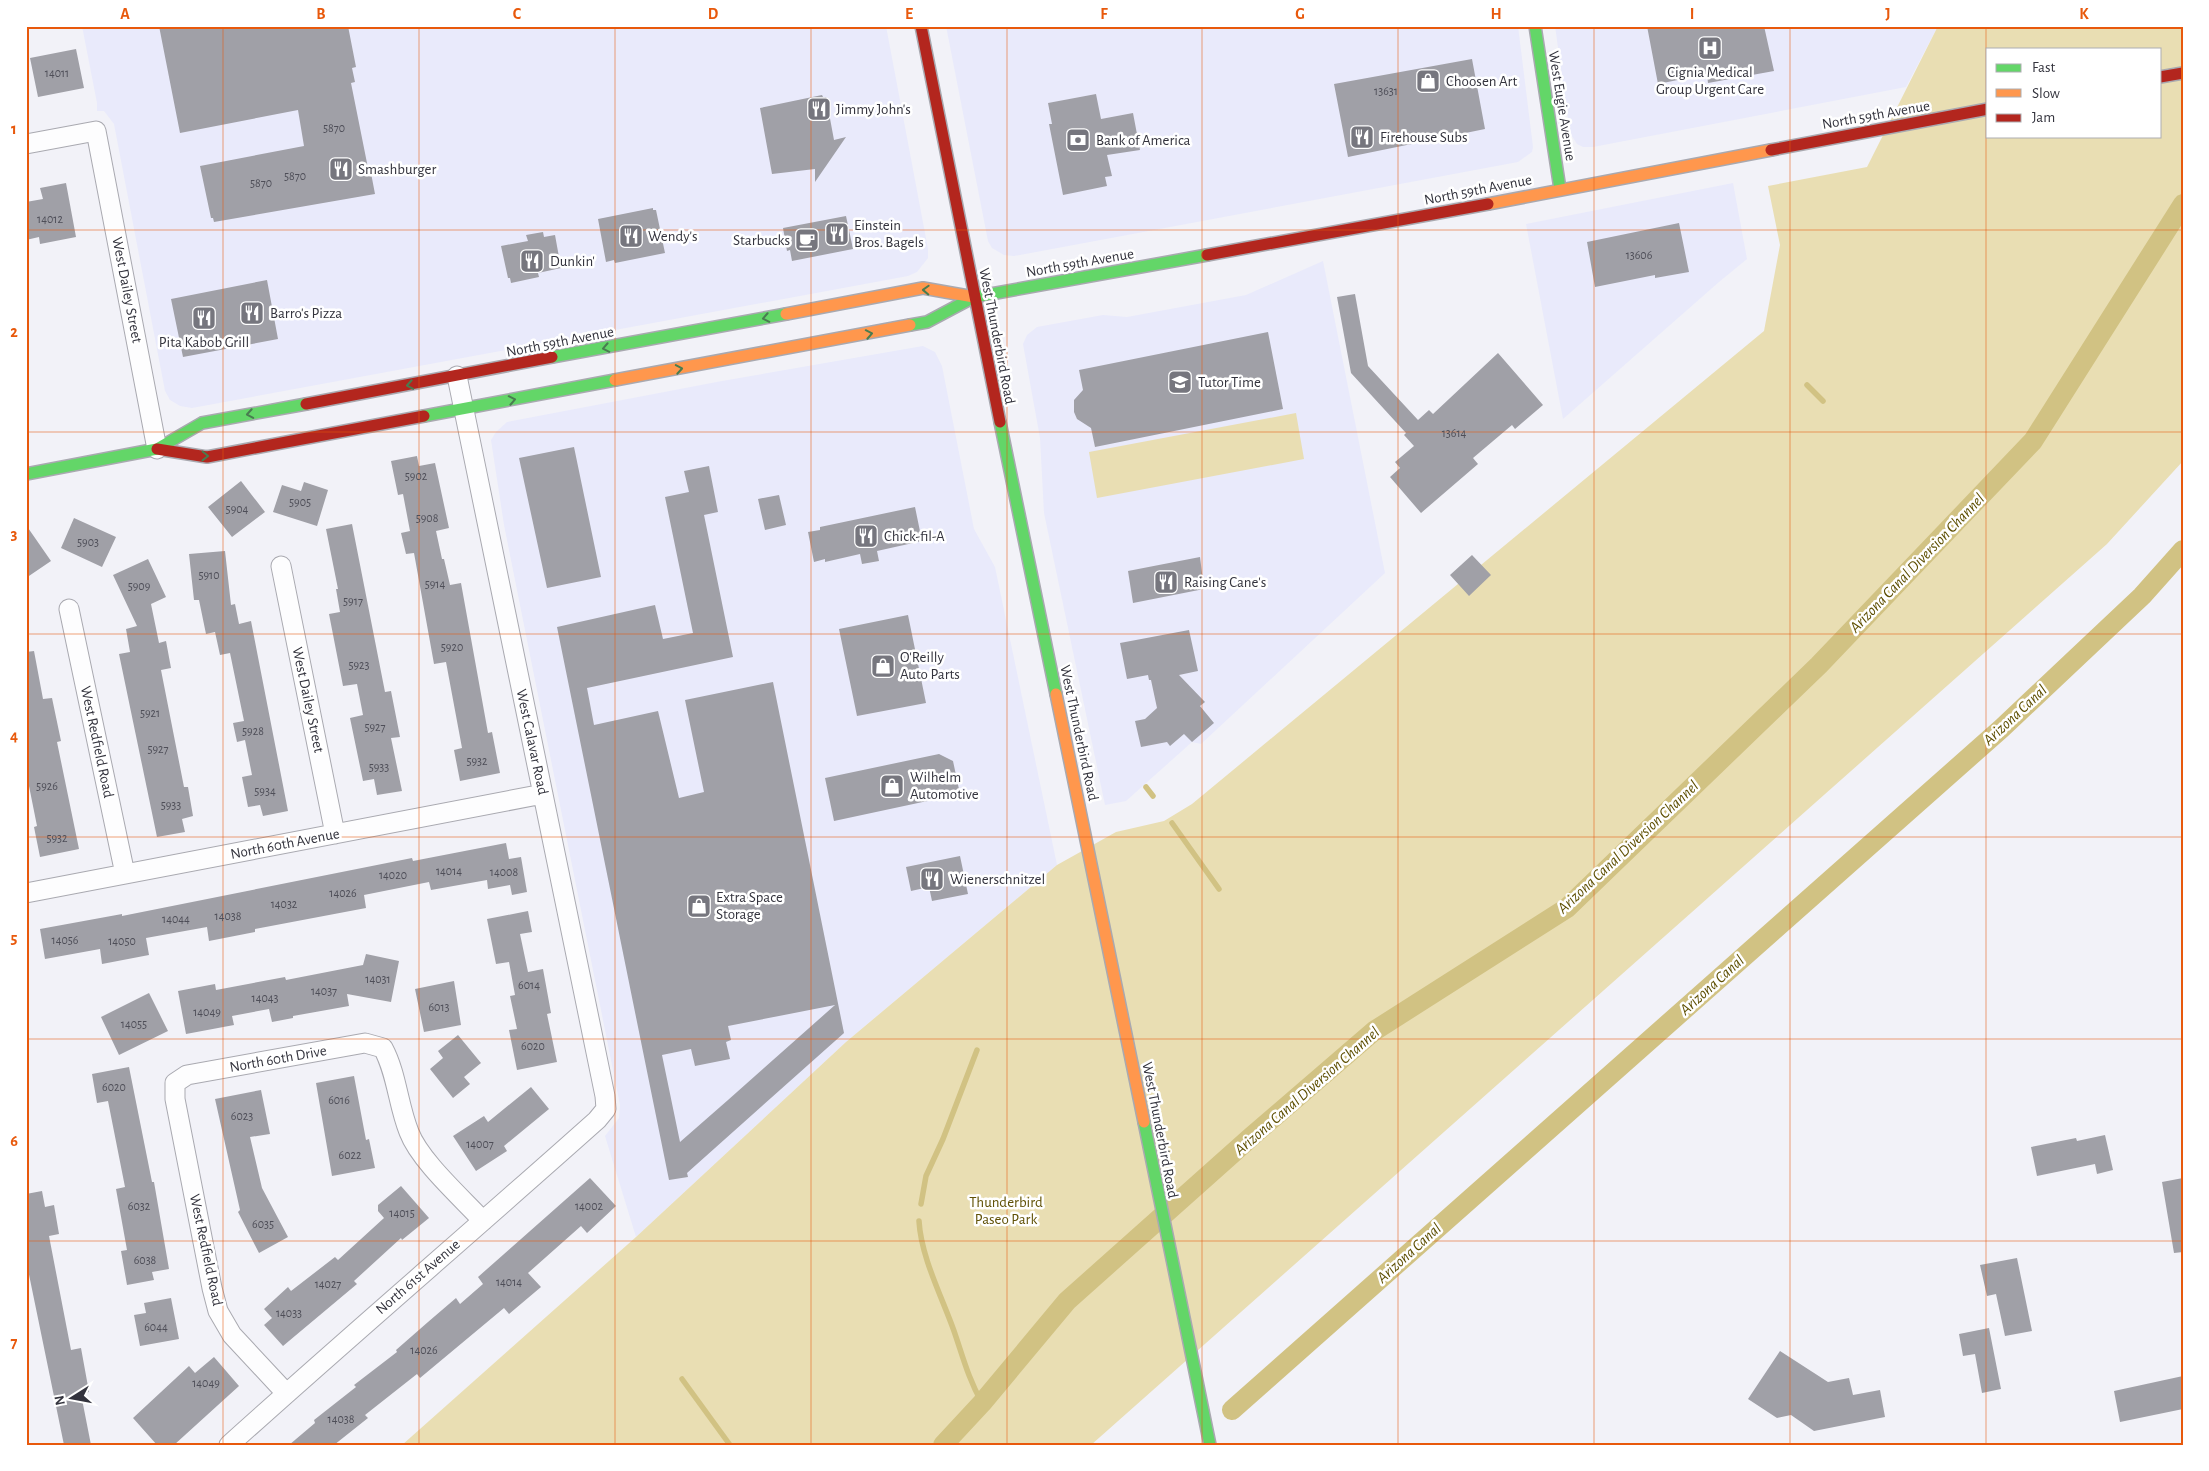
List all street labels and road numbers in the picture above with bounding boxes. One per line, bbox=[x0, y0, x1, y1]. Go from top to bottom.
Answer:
street label: West Eugie Avenue bbox=[1546, 50, 1578, 162]
street label: North 59th Avenue bbox=[1821, 98, 1931, 132]
street label: North 59th Avenue bbox=[1423, 172, 1533, 208]
street label: West Dailey Street bbox=[109, 236, 145, 344]
street label: North 59th Avenue bbox=[1025, 246, 1135, 280]
street label: West Thunderbird Road bbox=[976, 267, 1018, 406]
street label: North 59th Avenue bbox=[505, 324, 615, 360]
street label: West Dailey Street bbox=[289, 646, 327, 754]
street label: West Thunderbird Road bbox=[1057, 664, 1101, 803]
street label: West Redfield Road bbox=[78, 685, 116, 800]
street label: West Calavar Road bbox=[513, 688, 551, 796]
street label: North 60th Avenue bbox=[229, 826, 341, 862]
street label: North 60th Drive bbox=[228, 1043, 328, 1075]
street label: West Thunderbird Road bbox=[1139, 1061, 1181, 1200]
street label: West Redfield Road bbox=[187, 1193, 225, 1308]
street label: North 61st Avenue bbox=[373, 1237, 463, 1317]

